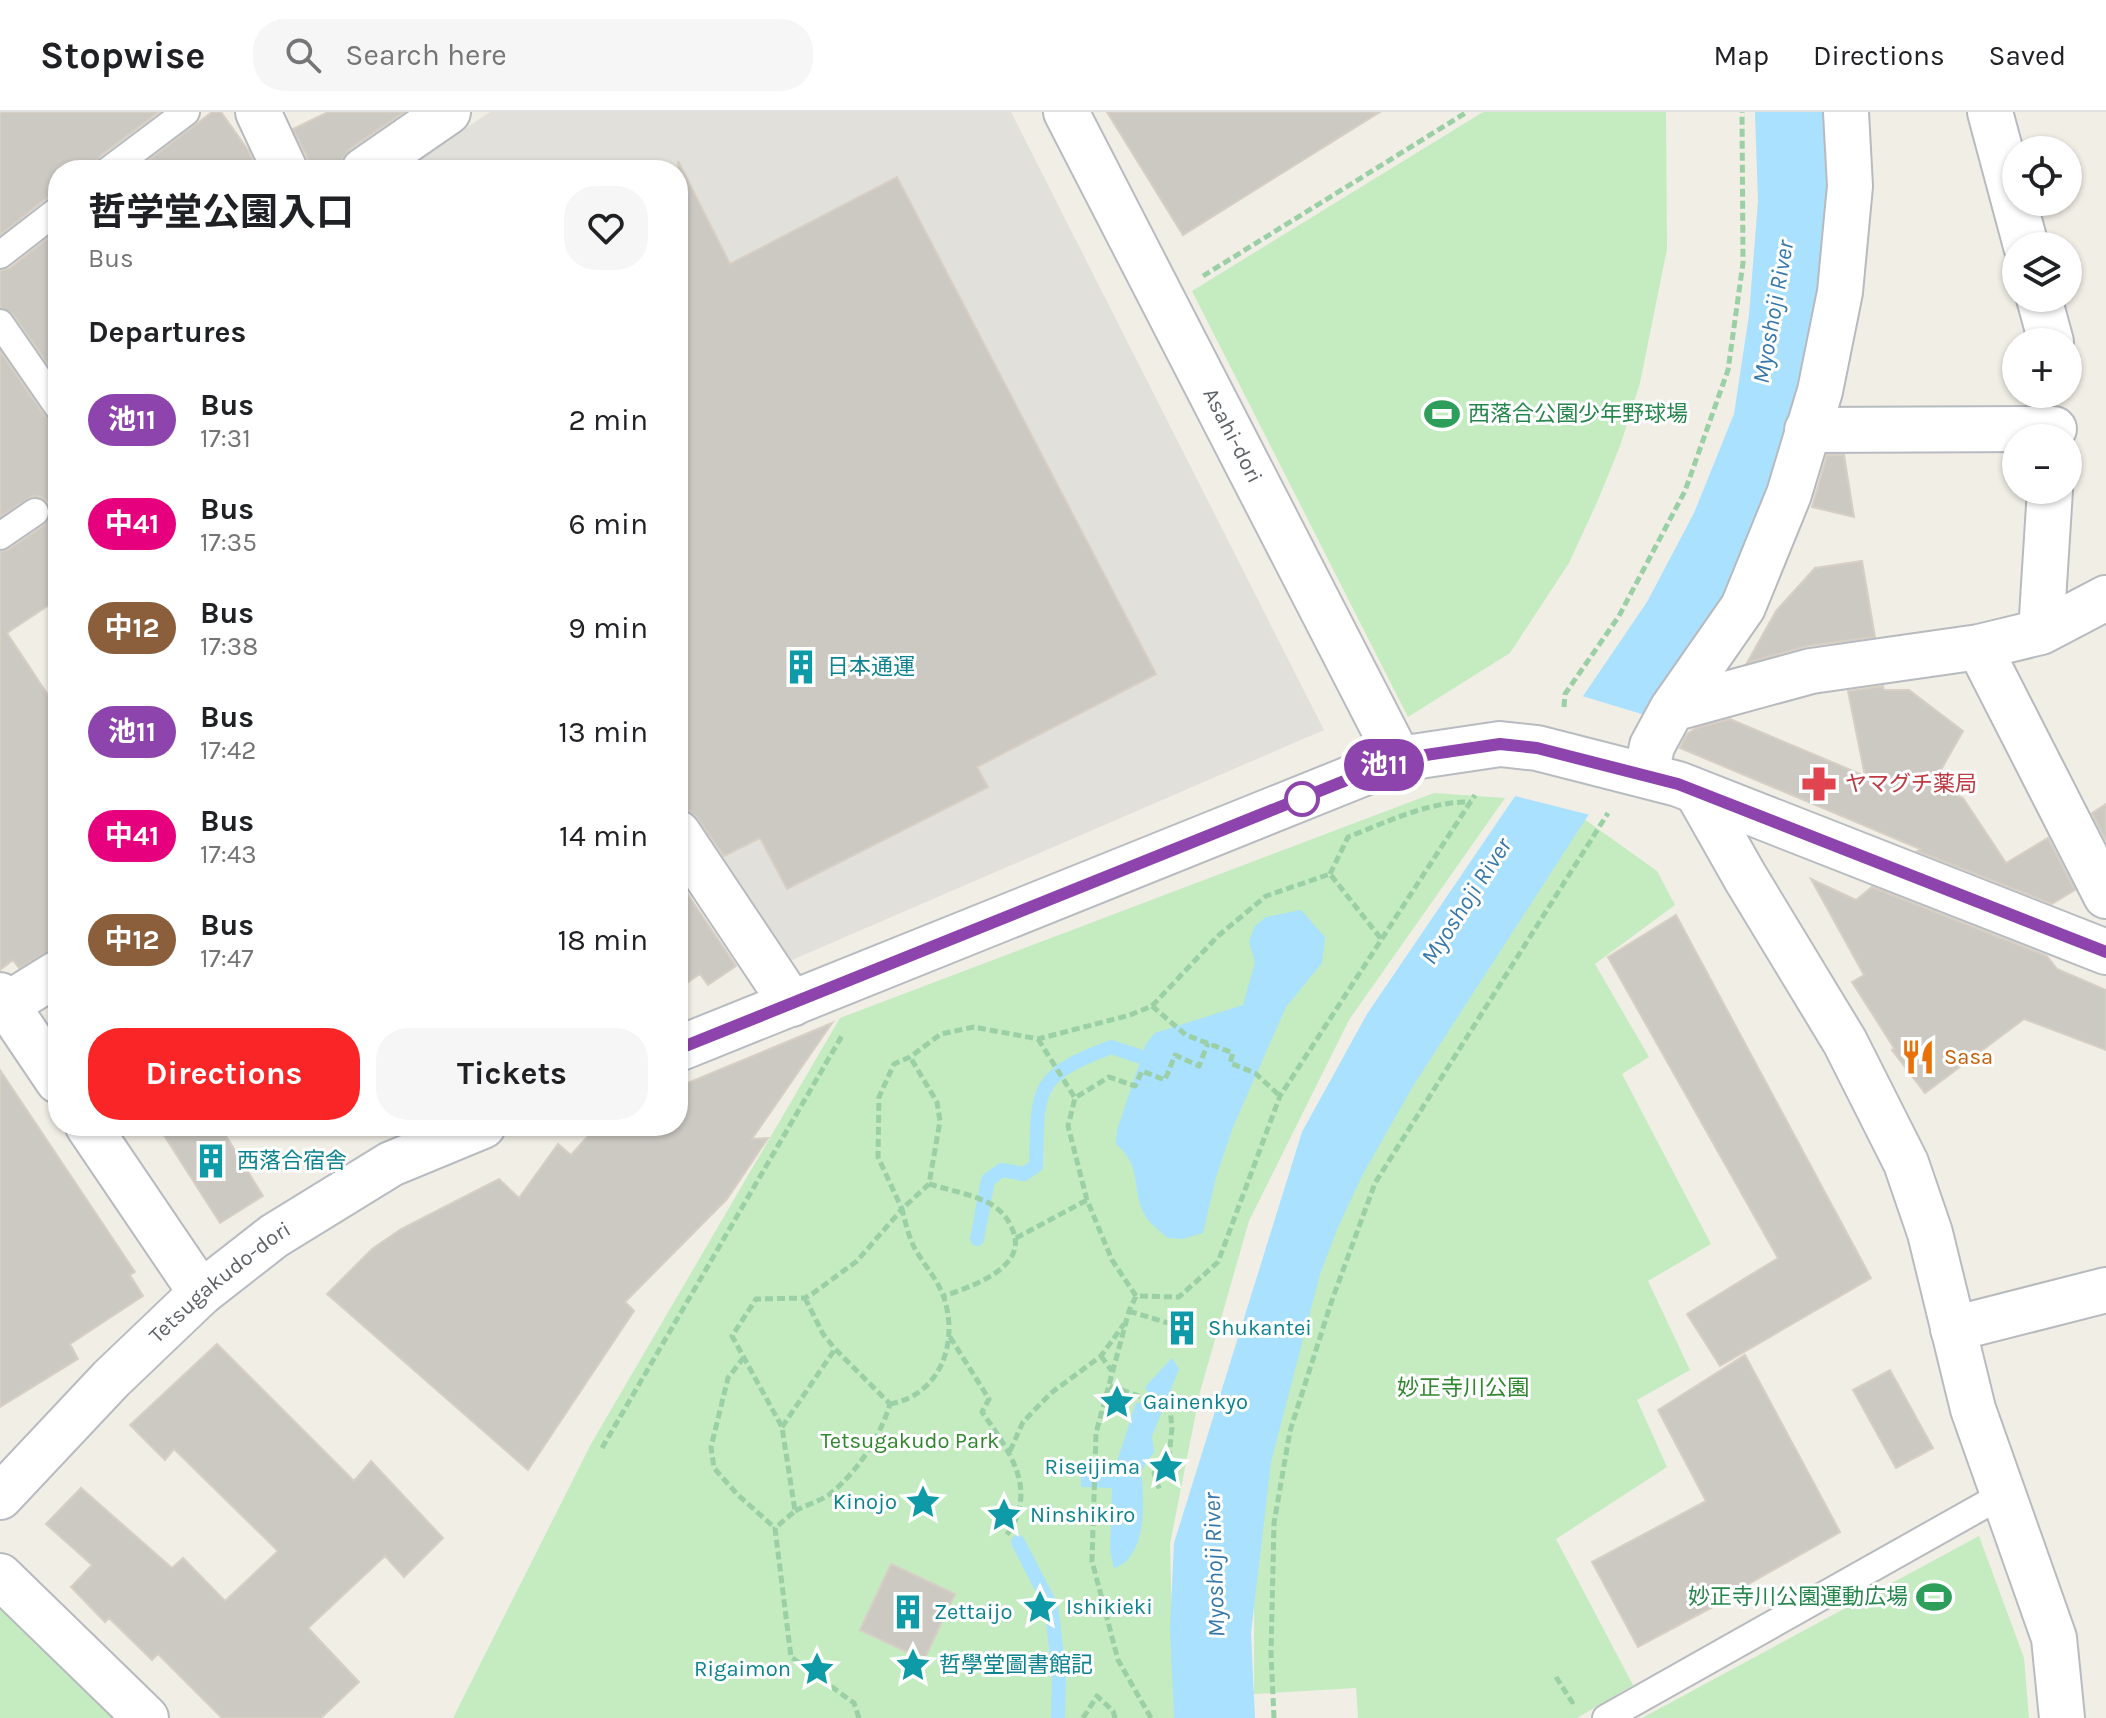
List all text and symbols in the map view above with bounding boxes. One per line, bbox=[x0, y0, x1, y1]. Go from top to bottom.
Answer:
search box bbox=[253, 19, 813, 91]
text: Stopwise bbox=[40, 33, 205, 78]
icon: search bbox=[281, 33, 325, 77]
text: Search here bbox=[345, 37, 507, 73]
text: Map bbox=[1714, 39, 1769, 72]
text: Directions bbox=[1813, 39, 1945, 72]
text: Saved bbox=[1989, 39, 2066, 72]
map controls bbox=[2002, 136, 2082, 504]
button: locate bbox=[2002, 136, 2082, 216]
button: heart bbox=[564, 186, 648, 270]
text: 哲学堂公園入口 bbox=[88, 190, 354, 235]
button: layers bbox=[2002, 232, 2082, 312]
water label: Myoshoji River bbox=[1747, 237, 1800, 386]
text: Bus bbox=[88, 243, 134, 274]
text: Departures bbox=[88, 314, 246, 350]
button: + bbox=[2002, 328, 2082, 408]
street label: Asahi-dori bbox=[1197, 384, 1268, 488]
text: Bus bbox=[200, 387, 254, 423]
sports icon: 西落合公園少年野球場 bbox=[1423, 395, 1461, 433]
place label: 西落合公園少年野球場 bbox=[1468, 401, 1688, 427]
text: 2 min bbox=[568, 402, 648, 438]
text: 池11 bbox=[108, 403, 156, 436]
text: 17:31 bbox=[200, 423, 251, 454]
button: − bbox=[2002, 424, 2082, 504]
text: Bus bbox=[200, 491, 254, 527]
text: 6 min bbox=[569, 506, 648, 542]
text: 中41 bbox=[105, 507, 159, 540]
text: 17:35 bbox=[200, 527, 257, 558]
text: Bus bbox=[200, 595, 254, 631]
text: 9 min bbox=[568, 610, 648, 646]
text: 中12 bbox=[105, 611, 159, 644]
text: 17:38 bbox=[200, 631, 258, 662]
building icon: 日本通運 bbox=[782, 648, 820, 686]
place label: 日本通運 bbox=[827, 654, 915, 680]
text: Bus bbox=[200, 699, 254, 735]
text: 13 min bbox=[558, 714, 648, 750]
text: 池11 bbox=[108, 715, 156, 748]
text: 17:42 bbox=[200, 735, 256, 766]
line badge: 池11 bbox=[1338, 739, 1430, 791]
text: 池11 bbox=[1360, 748, 1408, 781]
pharmacy icon: ヤマグチ薬局 bbox=[1800, 765, 1838, 803]
place label: ヤマグチ薬局 bbox=[1845, 771, 1977, 797]
unlabelled marker bbox=[1285, 782, 1319, 816]
text: Bus bbox=[200, 803, 254, 839]
text: 14 min bbox=[559, 818, 648, 854]
text: 中41 bbox=[105, 819, 159, 852]
water label: Myoshoji River bbox=[1415, 832, 1518, 969]
text: 17:43 bbox=[200, 839, 257, 870]
text: Bus bbox=[200, 907, 254, 943]
text: 18 min bbox=[557, 922, 648, 958]
text: 中12 bbox=[105, 923, 159, 956]
text: 17:47 bbox=[200, 943, 254, 974]
button: Directions bbox=[88, 1028, 360, 1120]
button: Tickets bbox=[376, 1028, 648, 1120]
restaurant icon: Sasa bbox=[1899, 1038, 1937, 1076]
place label: Sasa bbox=[1944, 1044, 1993, 1070]
building icon: 西落合宿舎 bbox=[192, 1142, 230, 1180]
place label: 西落合宿舎 bbox=[237, 1148, 347, 1174]
street label: Tetsugakudo-dori bbox=[144, 1216, 295, 1348]
building icon: Shukantei bbox=[1163, 1309, 1201, 1347]
place label: Shukantei bbox=[1208, 1315, 1312, 1341]
park label: 妙正寺川公園 bbox=[1397, 1375, 1529, 1401]
place icon: Gainenkyo bbox=[1098, 1383, 1136, 1421]
place label: Gainenkyo bbox=[1143, 1389, 1248, 1415]
park label: Tetsugakudo Park bbox=[821, 1428, 999, 1454]
place icon: Riseijima bbox=[1147, 1448, 1185, 1486]
place label: Riseijima bbox=[1044, 1454, 1140, 1480]
place icon: Kinojo bbox=[904, 1483, 942, 1521]
place label: Kinojo bbox=[833, 1489, 897, 1515]
water label: Myoshoji River bbox=[1197, 1491, 1231, 1638]
place icon: Ninshikiro bbox=[985, 1496, 1023, 1534]
place label: Ninshikiro bbox=[1030, 1502, 1135, 1528]
sports icon: 妙正寺川公園運動広場 bbox=[1915, 1578, 1953, 1616]
place label: 妙正寺川公園運動広場 bbox=[1688, 1584, 1908, 1610]
place icon: Ishikieki bbox=[1021, 1588, 1059, 1626]
building icon: Zettaijo bbox=[889, 1593, 927, 1631]
place label: Ishikieki bbox=[1066, 1594, 1153, 1620]
place label: Zettaijo bbox=[934, 1599, 1012, 1625]
place icon: 哲學堂圖書館記 bbox=[894, 1646, 932, 1684]
place icon: Rigaimon bbox=[798, 1650, 836, 1688]
place label: 哲學堂圖書館記 bbox=[939, 1652, 1093, 1678]
place label: Rigaimon bbox=[694, 1656, 791, 1682]

